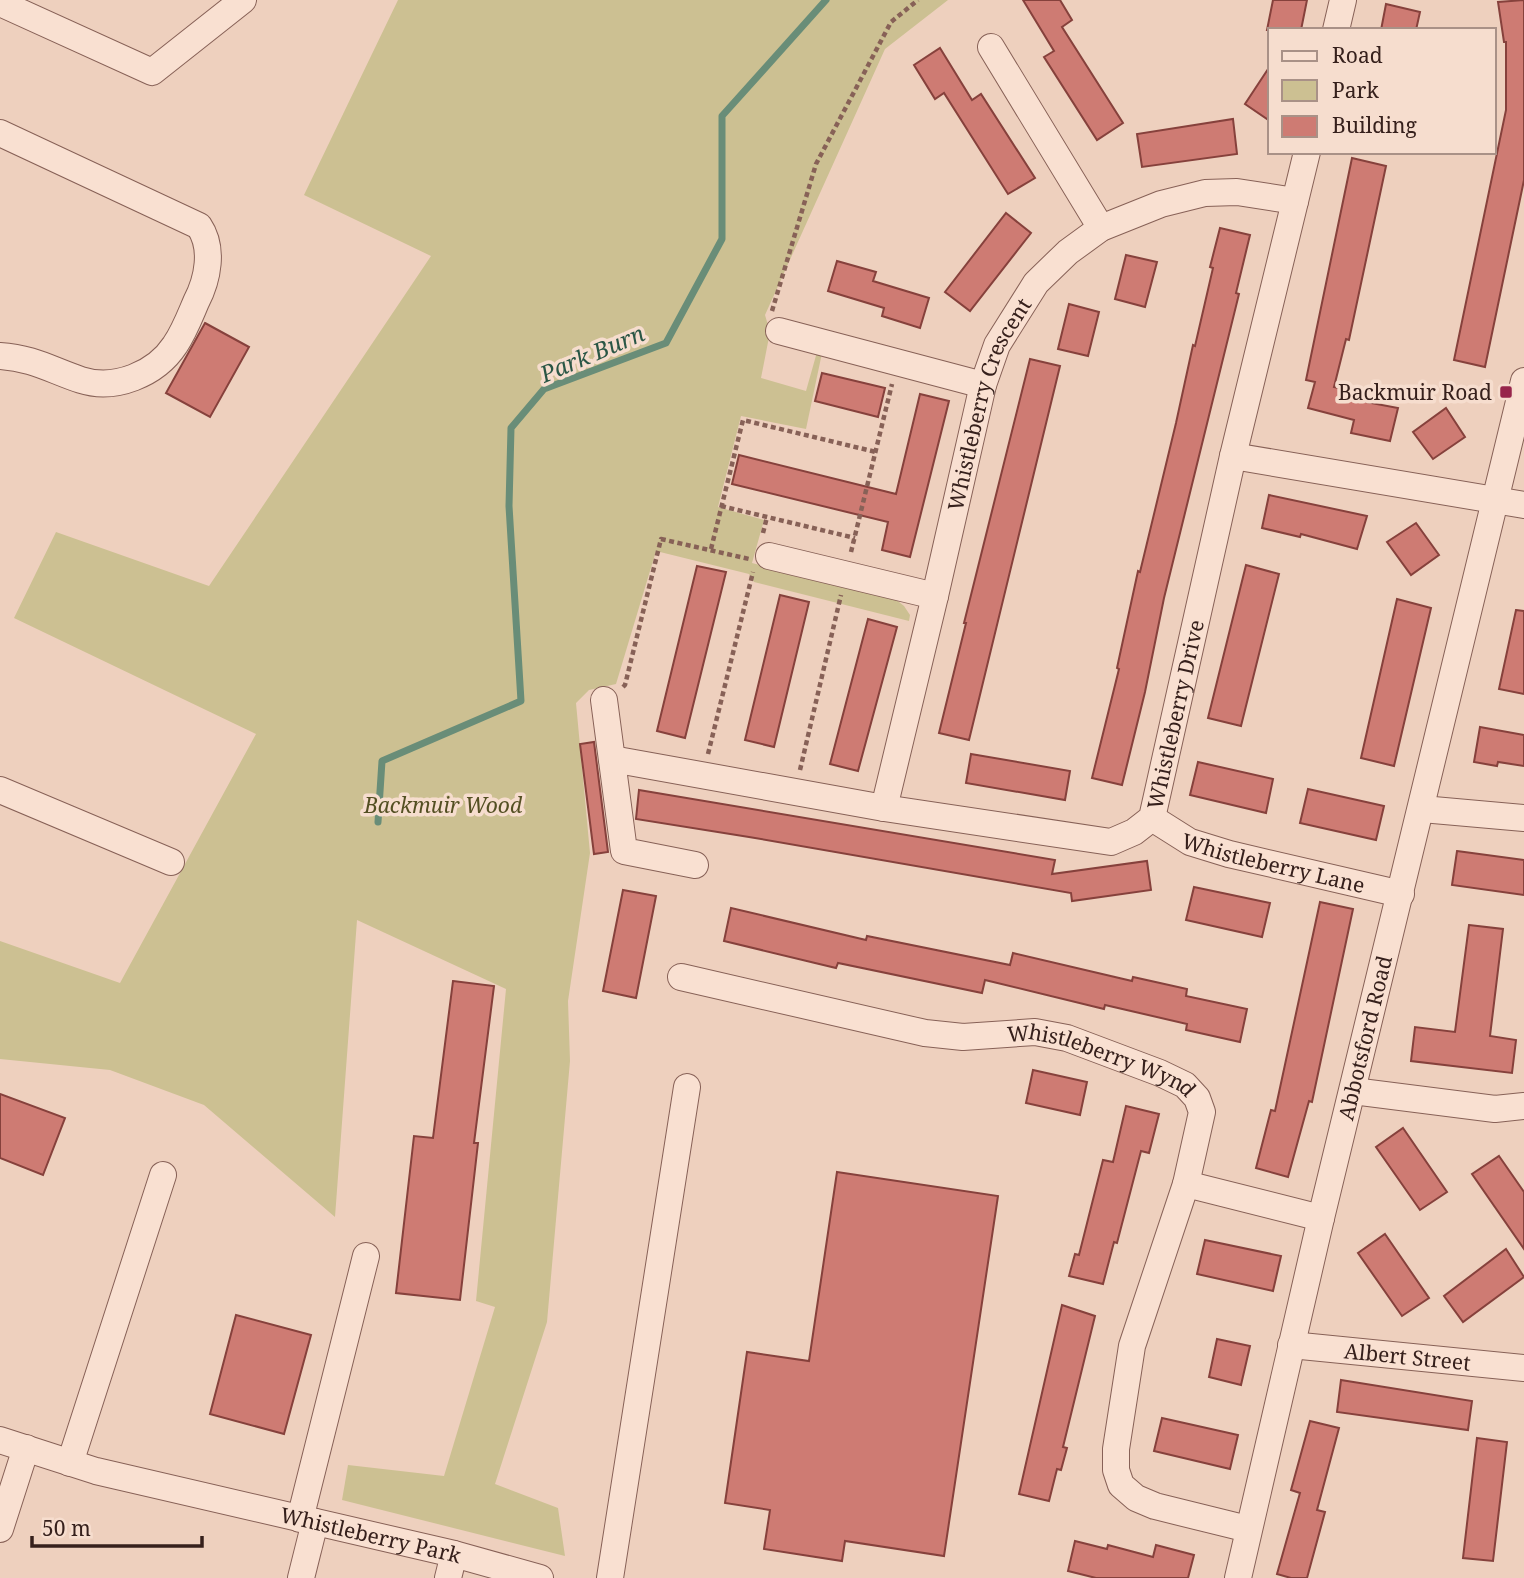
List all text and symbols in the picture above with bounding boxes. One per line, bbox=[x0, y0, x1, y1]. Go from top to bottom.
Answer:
legend bbox=[1268, 28, 1496, 154]
text: Road bbox=[1332, 41, 1383, 69]
text: Park bbox=[1332, 76, 1379, 104]
text: Building bbox=[1332, 111, 1417, 139]
street label: Whistleberry Crescent bbox=[941, 292, 1037, 513]
water label: Park Burn bbox=[534, 317, 649, 390]
place label: Backmuir Road bbox=[1338, 378, 1492, 406]
marker: Backmuir Road bbox=[1498, 384, 1514, 400]
street label: Whistleberry Drive bbox=[1140, 617, 1210, 812]
park label: Backmuir Wood bbox=[363, 791, 523, 819]
street label: Whistleberry Lane bbox=[1178, 826, 1368, 899]
street label: Abbotsford Road bbox=[1331, 952, 1398, 1123]
street label: Whistleberry Wynd bbox=[1006, 1017, 1203, 1103]
street label: Albert Street bbox=[1343, 1336, 1472, 1377]
street label: Whistleberry Park bbox=[278, 1500, 465, 1570]
scale bar bbox=[32, 1504, 201, 1548]
text: 50 m bbox=[42, 1514, 91, 1542]

